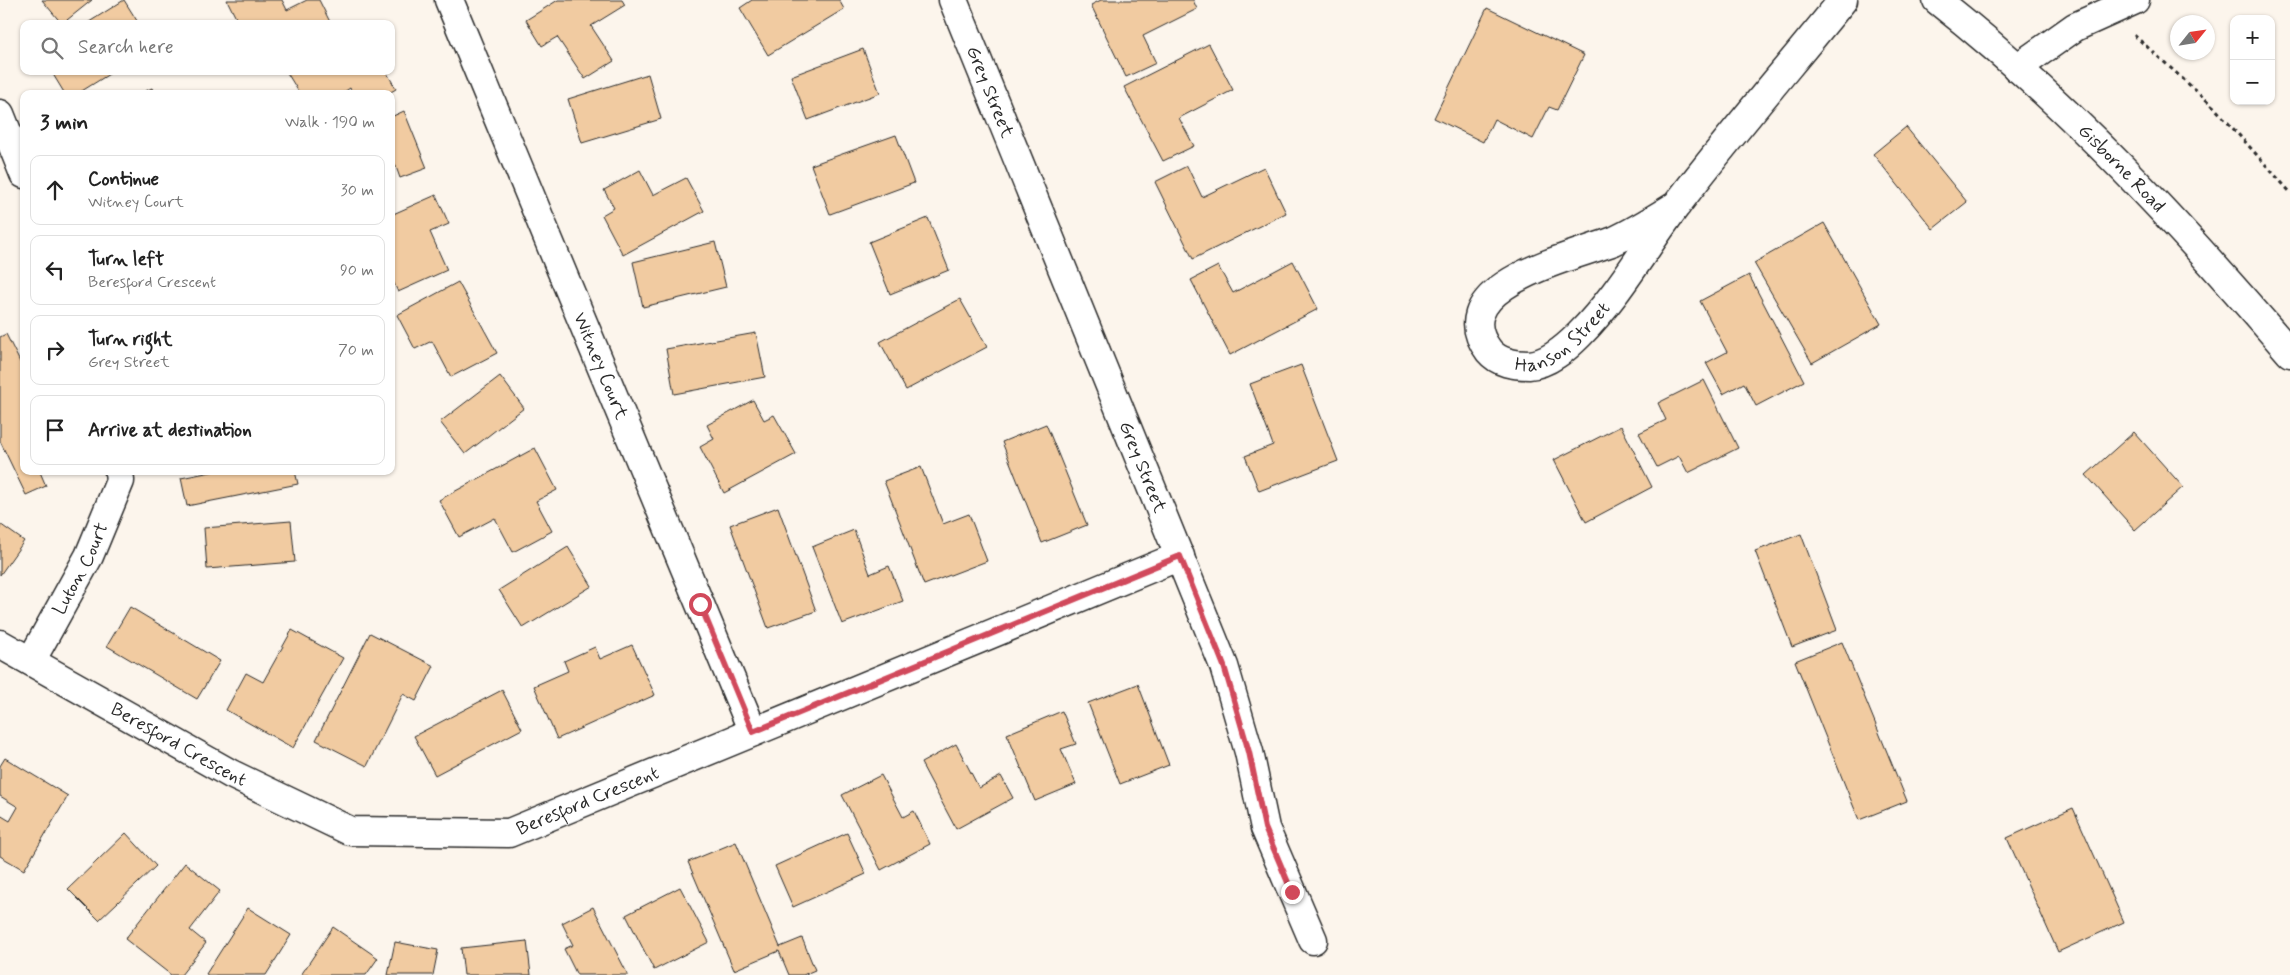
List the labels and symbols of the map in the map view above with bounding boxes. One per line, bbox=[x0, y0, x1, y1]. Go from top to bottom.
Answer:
north arrow bbox=[2170, 15, 2215, 60]
street label: Grey Street bbox=[960, 42, 1020, 141]
street label: Gisborne Road bbox=[2073, 118, 2171, 218]
street label: Hanson Street bbox=[1514, 297, 1616, 378]
street label: Witney Court bbox=[568, 308, 634, 423]
street label: Grey Street bbox=[1113, 417, 1173, 516]
street label: Luton Court bbox=[47, 519, 114, 619]
route start bbox=[689, 593, 712, 616]
street label: Beresford Crescent bbox=[106, 696, 251, 792]
street label: Beresford Crescent bbox=[512, 760, 663, 841]
route end bbox=[1281, 881, 1304, 904]

